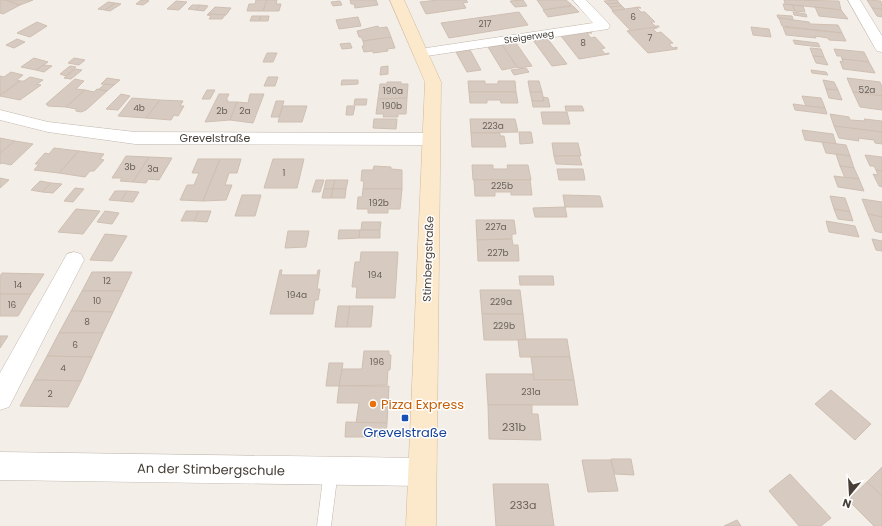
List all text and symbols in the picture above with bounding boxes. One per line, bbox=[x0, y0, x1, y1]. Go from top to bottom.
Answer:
house number: 6 bbox=[630, 11, 636, 23]
house number: 217 bbox=[479, 18, 492, 30]
street label: Steigerweg bbox=[503, 28, 555, 46]
house number: 7 bbox=[648, 32, 653, 44]
house number: 8 bbox=[580, 37, 586, 49]
house number: 52a bbox=[859, 84, 875, 96]
house number: 190a bbox=[383, 85, 403, 97]
house number: 190b bbox=[382, 100, 402, 112]
house number: 4b bbox=[133, 102, 145, 114]
house number: 2b bbox=[216, 105, 228, 117]
house number: 2a bbox=[239, 105, 251, 117]
house number: 223a bbox=[482, 120, 504, 132]
street label: Grevelstraße bbox=[180, 130, 251, 146]
house number: 3b bbox=[124, 161, 136, 173]
house number: 3a bbox=[147, 163, 159, 175]
house number: 1 bbox=[283, 167, 286, 179]
house number: 225b bbox=[491, 180, 513, 192]
house number: 192b bbox=[369, 197, 389, 209]
street label: Stimbergstraße bbox=[419, 216, 438, 302]
house number: 227a bbox=[485, 221, 507, 233]
house number: 227b bbox=[487, 247, 509, 259]
house number: 194 bbox=[368, 269, 382, 281]
house number: 12 bbox=[103, 275, 111, 287]
house number: 14 bbox=[14, 279, 23, 291]
house number: 194a bbox=[287, 289, 307, 301]
house number: 10 bbox=[93, 295, 102, 307]
house number: 229a bbox=[490, 296, 512, 308]
house number: 16 bbox=[8, 299, 17, 311]
house number: 8 bbox=[84, 316, 90, 328]
house number: 229b bbox=[493, 320, 515, 332]
house number: 6 bbox=[72, 339, 78, 351]
house number: 196 bbox=[370, 356, 384, 368]
house number: 4 bbox=[60, 362, 66, 374]
house number: 231a bbox=[521, 386, 541, 398]
house number: 2 bbox=[47, 388, 53, 400]
place label: Pizza Express bbox=[381, 395, 464, 414]
marker: Pizza Express bbox=[368, 399, 378, 409]
marker: Grevelstraße bbox=[400, 413, 410, 423]
house number: 231b bbox=[502, 419, 526, 435]
place label: Grevelstraße bbox=[363, 423, 447, 442]
street label: An der Stimbergschule bbox=[137, 459, 285, 480]
north arrow bbox=[830, 474, 870, 514]
text: N bbox=[840, 495, 853, 512]
house number: 233a bbox=[510, 497, 536, 513]

